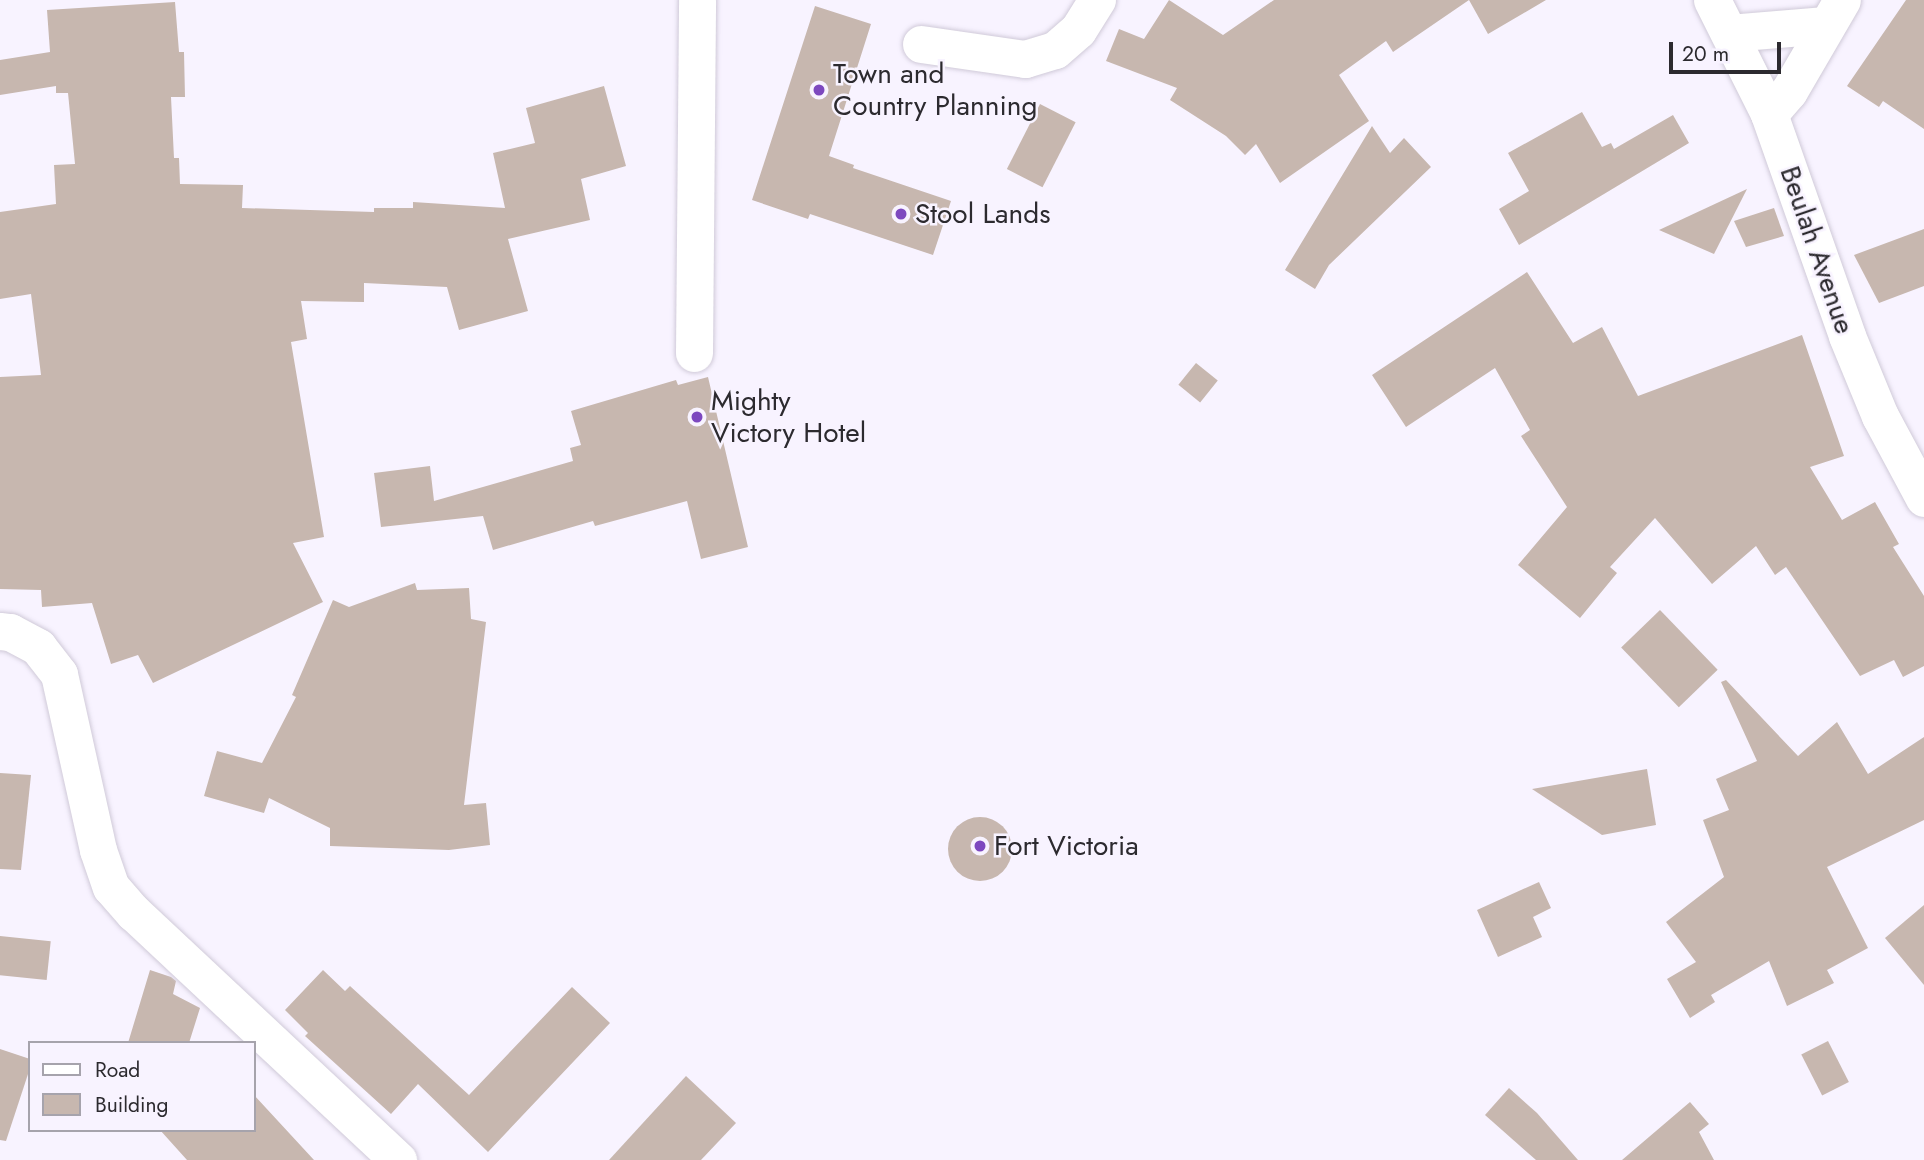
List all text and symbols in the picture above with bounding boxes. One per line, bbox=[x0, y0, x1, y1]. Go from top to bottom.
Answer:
scale bar bbox=[1672, 28, 1784, 72]
text: 20 m bbox=[1682, 39, 1729, 69]
place label: Town and Country Planning bbox=[833, 57, 1037, 123]
marker: Town and Country Planning bbox=[811, 82, 827, 98]
street label: Beulah Avenue bbox=[1773, 162, 1861, 338]
place label: Stool Lands bbox=[915, 197, 1050, 231]
marker: Stool Lands bbox=[893, 206, 909, 222]
place label: Mighty Victory Hotel bbox=[711, 384, 866, 450]
marker: Mighty Victory Hotel bbox=[689, 409, 705, 425]
place label: Fort Victoria bbox=[994, 829, 1139, 863]
marker: Fort Victoria bbox=[972, 838, 988, 854]
legend bbox=[28, 1041, 256, 1132]
text: Road bbox=[95, 1055, 140, 1085]
text: Building bbox=[95, 1090, 168, 1120]

